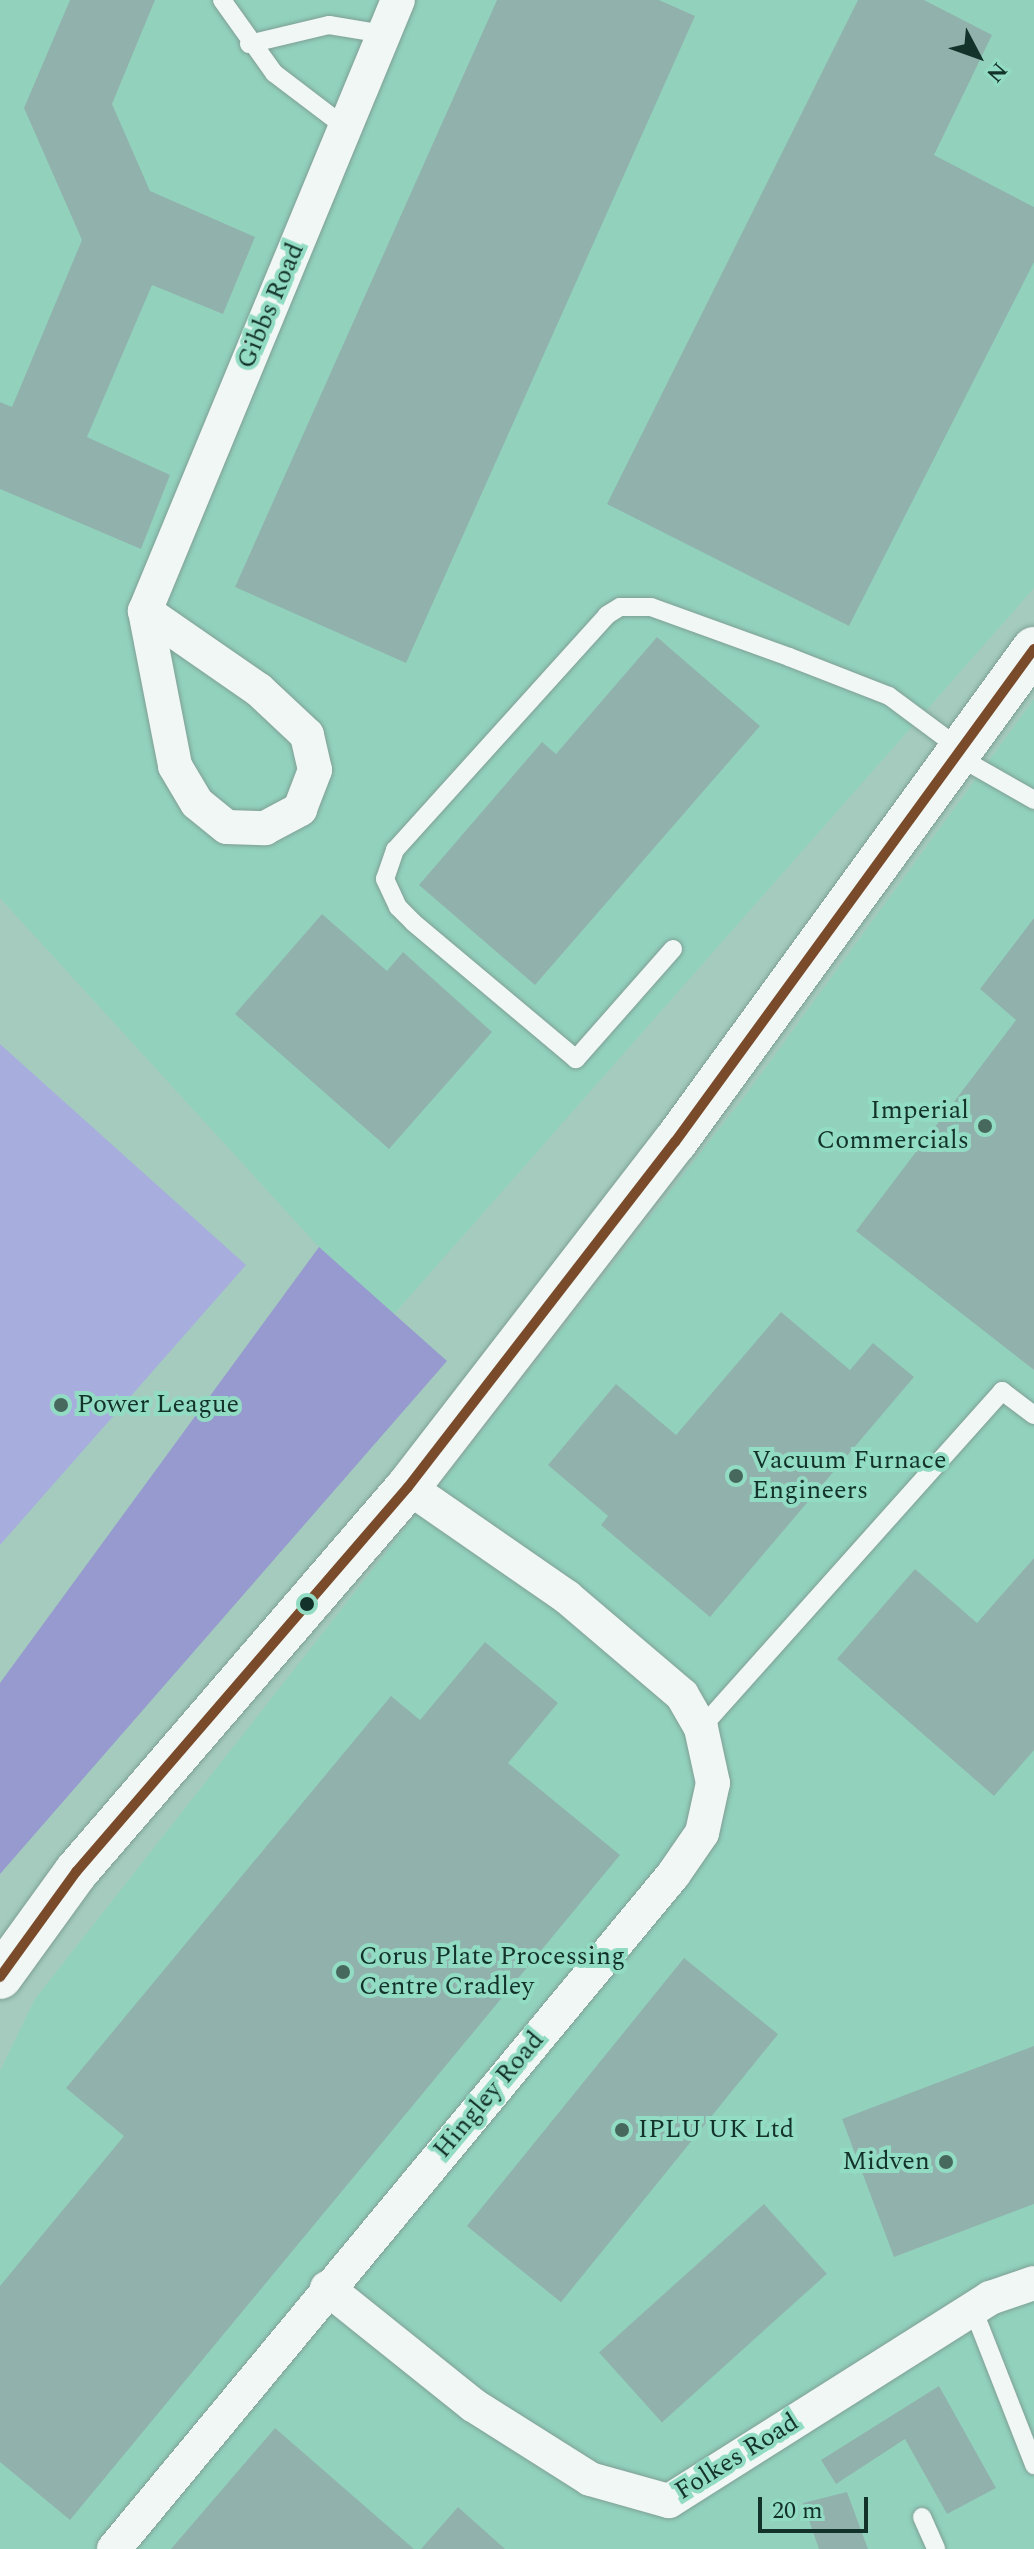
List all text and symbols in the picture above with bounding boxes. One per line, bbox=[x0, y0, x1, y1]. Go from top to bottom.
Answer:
north arrow bbox=[938, 16, 1018, 96]
text: N bbox=[978, 54, 1015, 90]
street label: Gibbs Road bbox=[231, 238, 311, 374]
place label: Imperial Commercials bbox=[816, 1095, 969, 1156]
marker: Imperial Commercials bbox=[976, 1117, 994, 1135]
place label: Power League bbox=[77, 1389, 239, 1421]
marker: Power League bbox=[52, 1396, 70, 1414]
place label: Vacuum Furnace Engineers bbox=[752, 1445, 947, 1506]
marker: Vacuum Furnace Engineers bbox=[727, 1467, 745, 1485]
unlabelled marker bbox=[299, 1596, 315, 1612]
place label: Corus Plate Processing Centre Cradley bbox=[359, 1941, 625, 2002]
marker: Corus Plate Processing Centre Cradley bbox=[334, 1963, 352, 1981]
street label: Hingley Road bbox=[427, 2025, 551, 2165]
place label: IPLU UK Ltd bbox=[638, 2114, 794, 2146]
marker: IPLU UK Ltd bbox=[613, 2121, 631, 2139]
place label: Midven bbox=[842, 2146, 930, 2178]
marker: Midven bbox=[937, 2153, 955, 2171]
street label: Folkes Road bbox=[669, 2407, 805, 2507]
scale bar bbox=[762, 2481, 872, 2531]
text: 20 m bbox=[772, 2493, 823, 2529]

